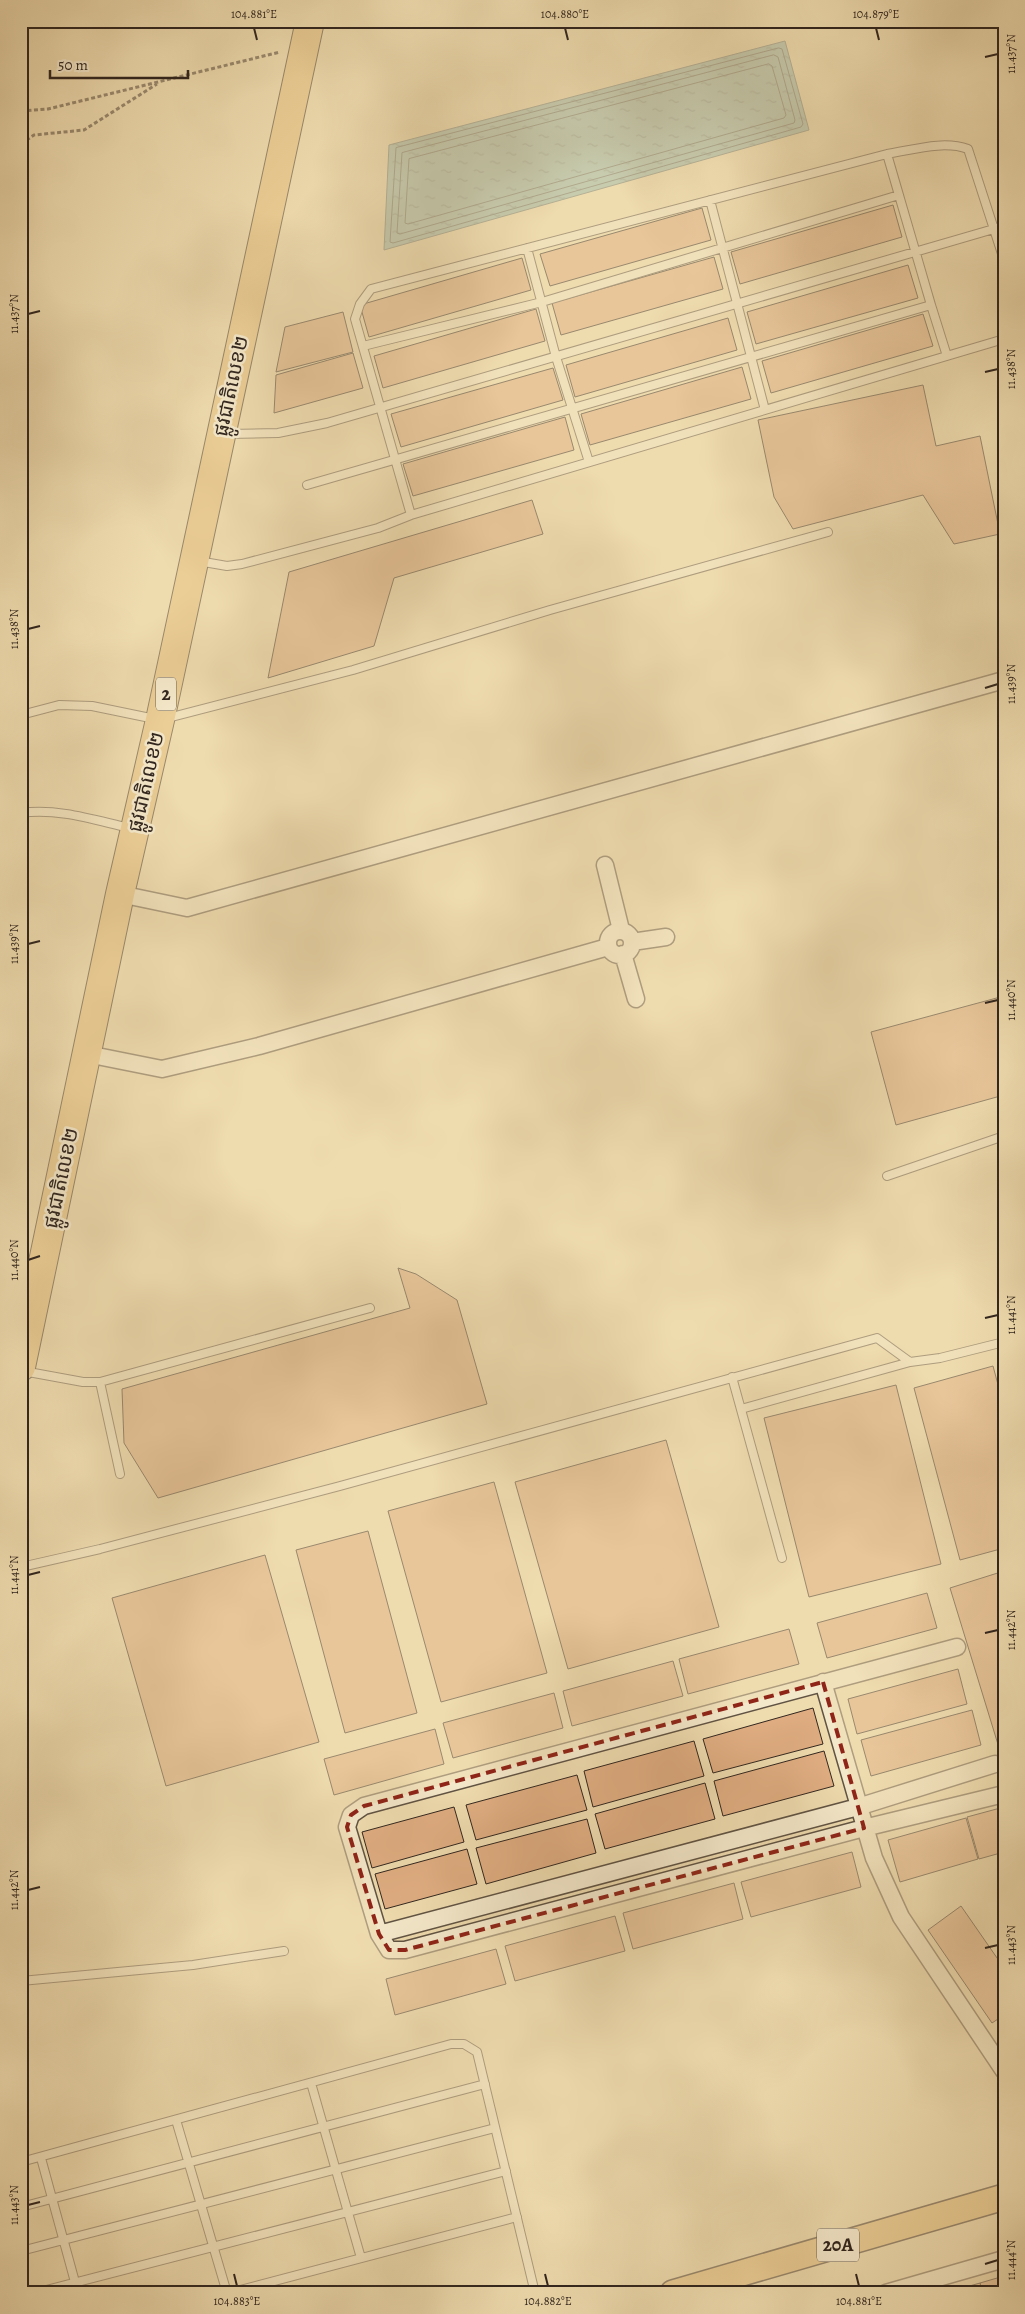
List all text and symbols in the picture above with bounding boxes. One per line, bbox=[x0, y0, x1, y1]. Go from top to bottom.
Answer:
text: 104.881°E bbox=[231, 6, 277, 22]
text: 104.880°E bbox=[541, 6, 589, 22]
text: 104.879°E bbox=[853, 6, 899, 22]
text: 11.437°N bbox=[1003, 34, 1019, 74]
scale bar bbox=[50, 48, 188, 80]
text: 50 m bbox=[58, 55, 88, 75]
text: 11.437°N bbox=[6, 294, 22, 334]
street label: ផ្លូវជាតិលេខ២ bbox=[207, 333, 260, 440]
text: 11.438°N bbox=[1003, 348, 1019, 389]
text: 11.438°N bbox=[6, 608, 22, 649]
text: 11.439°N bbox=[1003, 664, 1019, 704]
road number: 2 bbox=[156, 678, 176, 711]
street label: ផ្លូវជាតិលេខ២ bbox=[121, 729, 175, 836]
text: 11.439°N bbox=[6, 924, 22, 964]
text: 11.440°N bbox=[1003, 979, 1019, 1021]
street label: ផ្លូវជាតិលេខ២ bbox=[37, 1125, 90, 1232]
text: 11.440°N bbox=[6, 1239, 22, 1281]
text: 11.441°N bbox=[1003, 1295, 1019, 1335]
text: 11.441°N bbox=[6, 1555, 22, 1595]
text: 11.442°N bbox=[1003, 1609, 1019, 1650]
text: 11.442°N bbox=[6, 1869, 22, 1910]
text: 11.443°N bbox=[1003, 1925, 1019, 1965]
text: 11.443°N bbox=[6, 2185, 22, 2225]
road number: 20A bbox=[817, 2228, 859, 2262]
text: 11.444°N bbox=[1003, 2239, 1019, 2280]
text: 104.883°E bbox=[214, 2293, 260, 2309]
text: 104.882°E bbox=[524, 2293, 572, 2309]
text: 104.881°E bbox=[836, 2293, 882, 2309]

